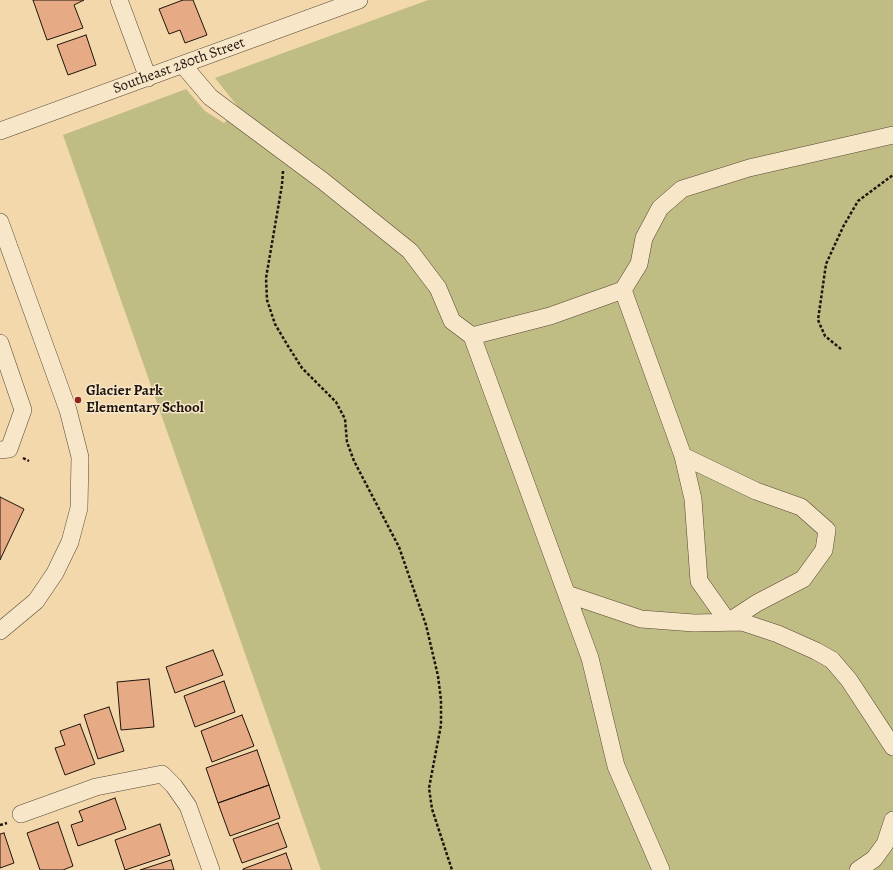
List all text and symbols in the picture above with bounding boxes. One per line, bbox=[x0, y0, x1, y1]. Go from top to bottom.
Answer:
street label: Southeast 280th Street bbox=[111, 34, 247, 98]
place label: Glacier Park Elementary School bbox=[86, 382, 204, 417]
marker: Glacier Park Elementary School bbox=[73, 395, 83, 405]

